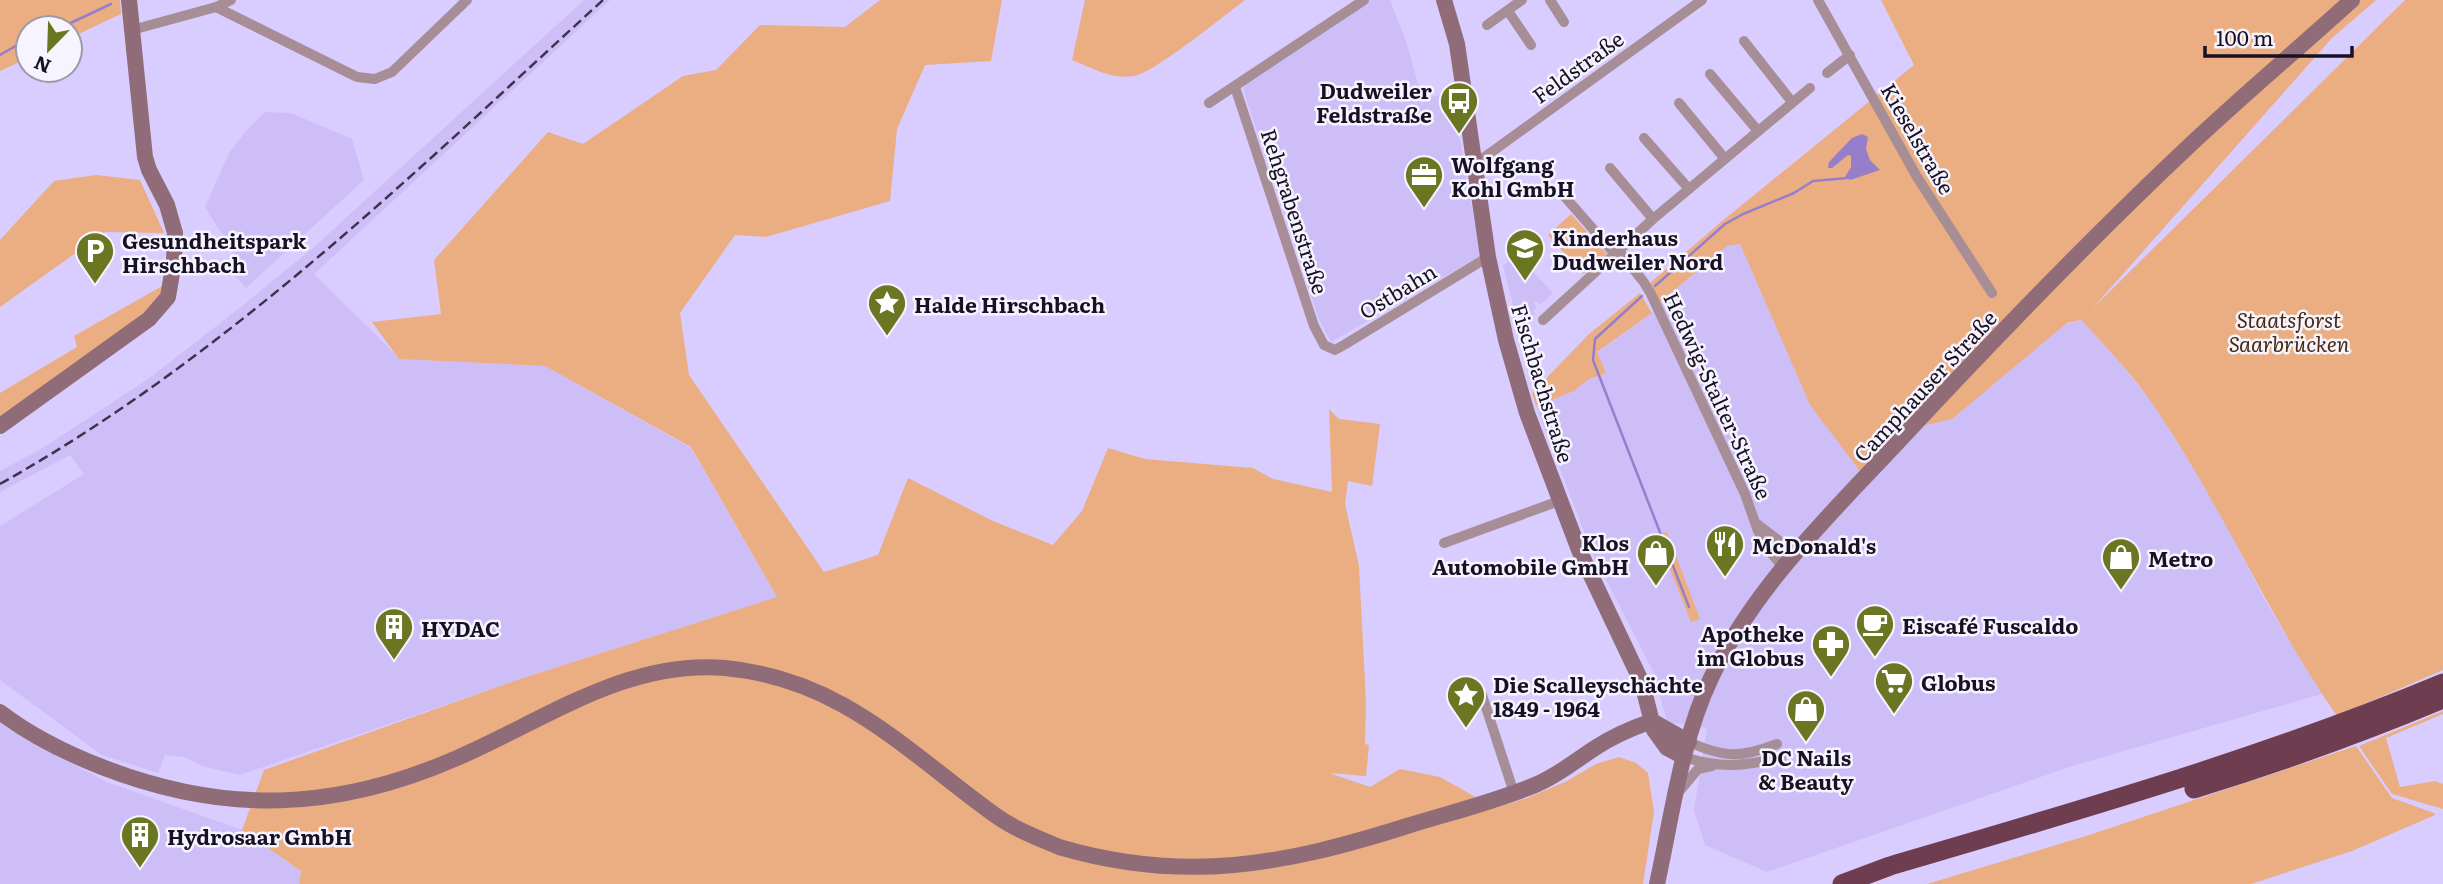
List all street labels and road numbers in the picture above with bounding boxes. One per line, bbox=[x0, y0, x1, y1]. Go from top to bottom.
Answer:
street label: Feldstraße bbox=[1525, 22, 1629, 110]
street label: Kieselstraße bbox=[1875, 76, 1964, 200]
street label: Rehgrabenstraße bbox=[1255, 124, 1337, 298]
street label: Ostbahn bbox=[1352, 255, 1442, 325]
street label: Hedwig-Stalter-Straße bbox=[1657, 286, 1781, 504]
street label: Fischbachstraße bbox=[1505, 300, 1583, 466]
street label: Camphauser Straße bbox=[1845, 302, 2003, 468]

